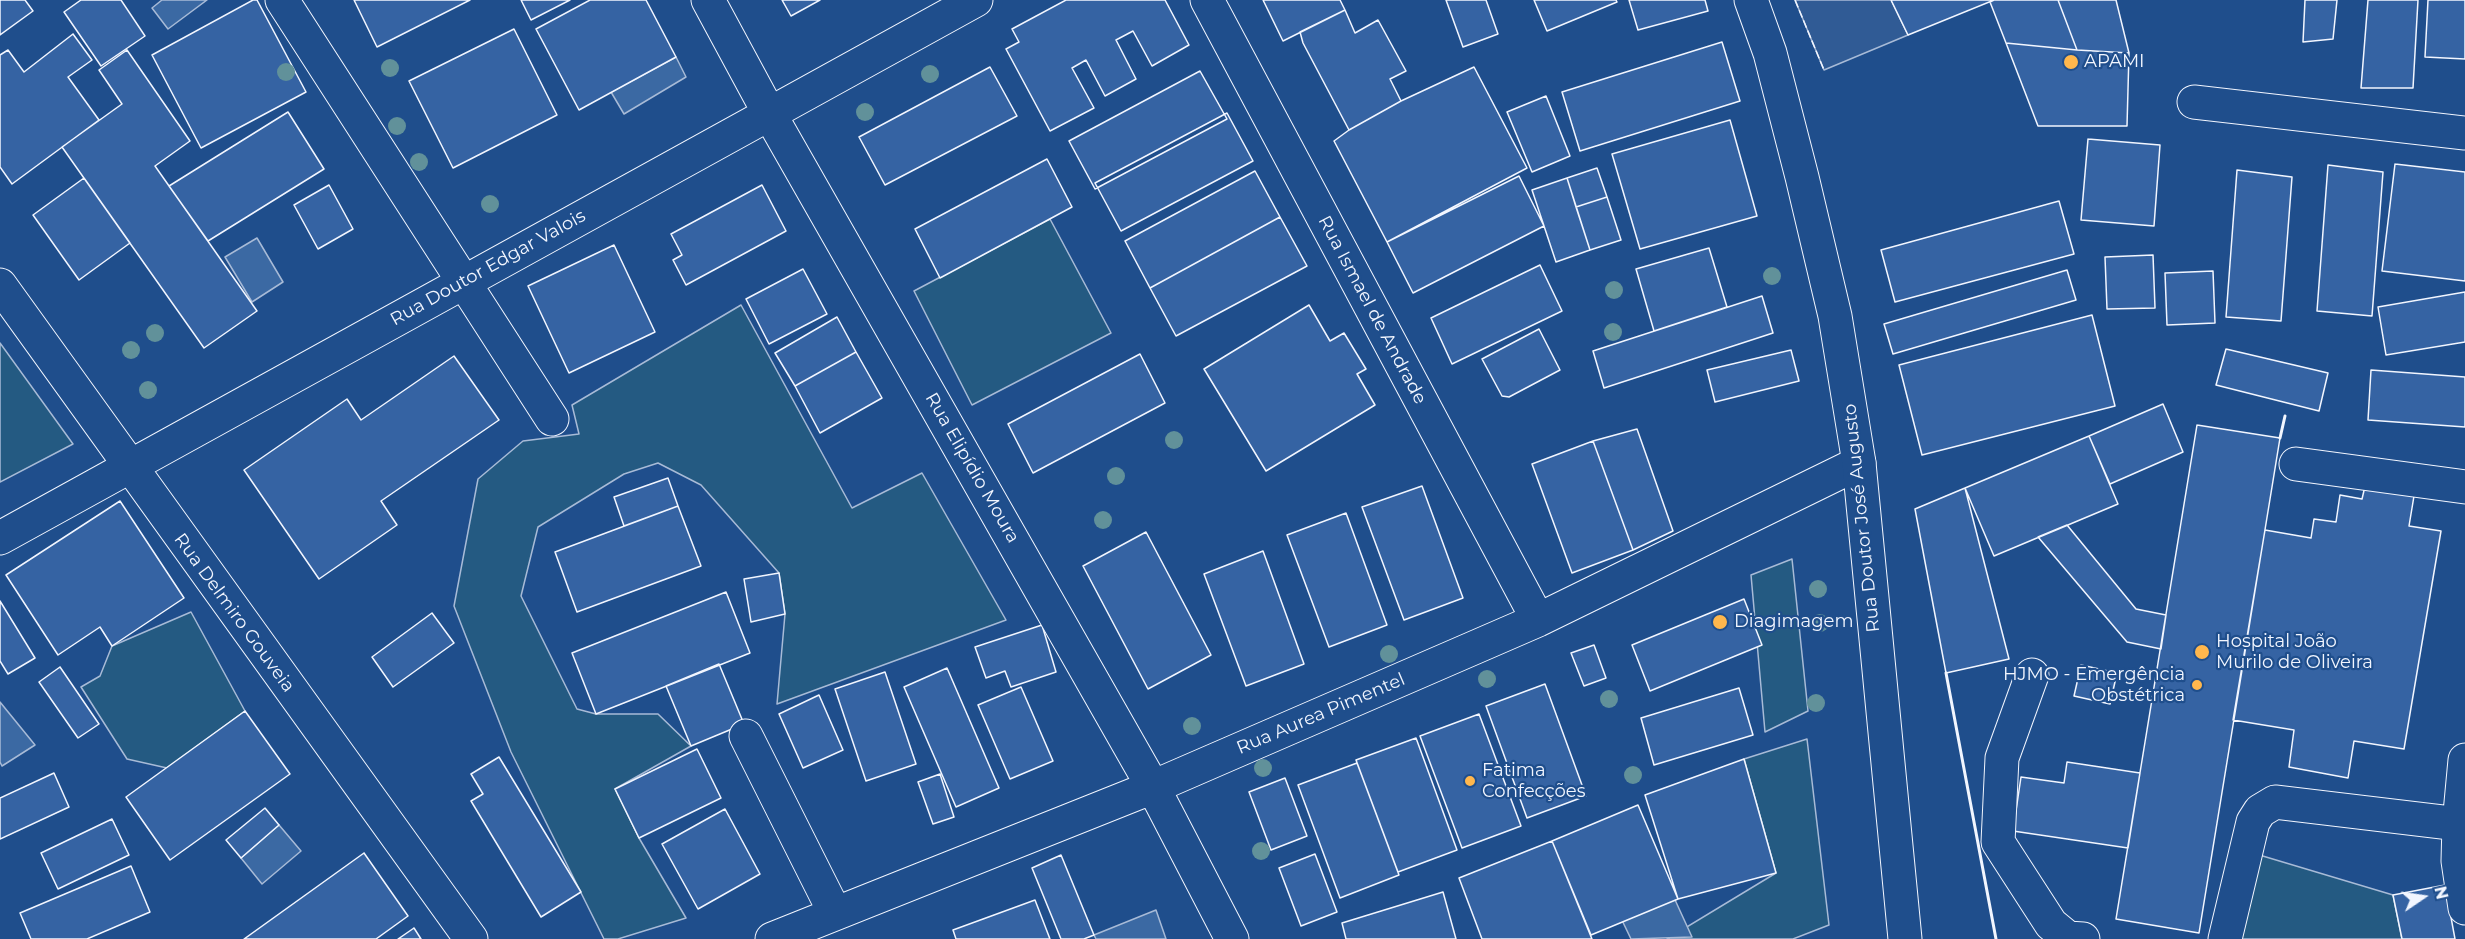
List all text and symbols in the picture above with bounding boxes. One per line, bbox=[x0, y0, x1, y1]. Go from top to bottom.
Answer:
place label: APAMI bbox=[2084, 51, 2145, 73]
marker: APAMI bbox=[2062, 53, 2080, 71]
street label: Rua Doutor Edgar Valois bbox=[387, 205, 589, 331]
street label: Rua Ismael de Andrade bbox=[1313, 212, 1431, 408]
street label: Rua Elipídio Moura bbox=[920, 389, 1024, 547]
street label: Rua Doutor José Augusto bbox=[1839, 403, 1885, 633]
street label: Rua Delmiro Gouveia bbox=[169, 529, 299, 697]
place label: Diagimagem bbox=[1734, 611, 1854, 633]
marker: Diagimagem bbox=[1711, 613, 1729, 631]
place label: Hospital João Murilo de Oliveira bbox=[2216, 631, 2373, 674]
marker: Hospital João Murilo de Oliveira bbox=[2193, 643, 2211, 661]
place label: HJMO - Emergência Obstétrica bbox=[2003, 664, 2185, 706]
street label: Rua Aurea Pimentel bbox=[1234, 669, 1408, 759]
marker: HJMO - Emergência Obstétrica bbox=[2190, 678, 2204, 692]
place label: Fatima Confecções bbox=[1482, 760, 1586, 802]
marker: Fatima Confecções bbox=[1463, 774, 1477, 788]
north arrow bbox=[2393, 867, 2453, 927]
text: N bbox=[2430, 884, 2452, 901]

